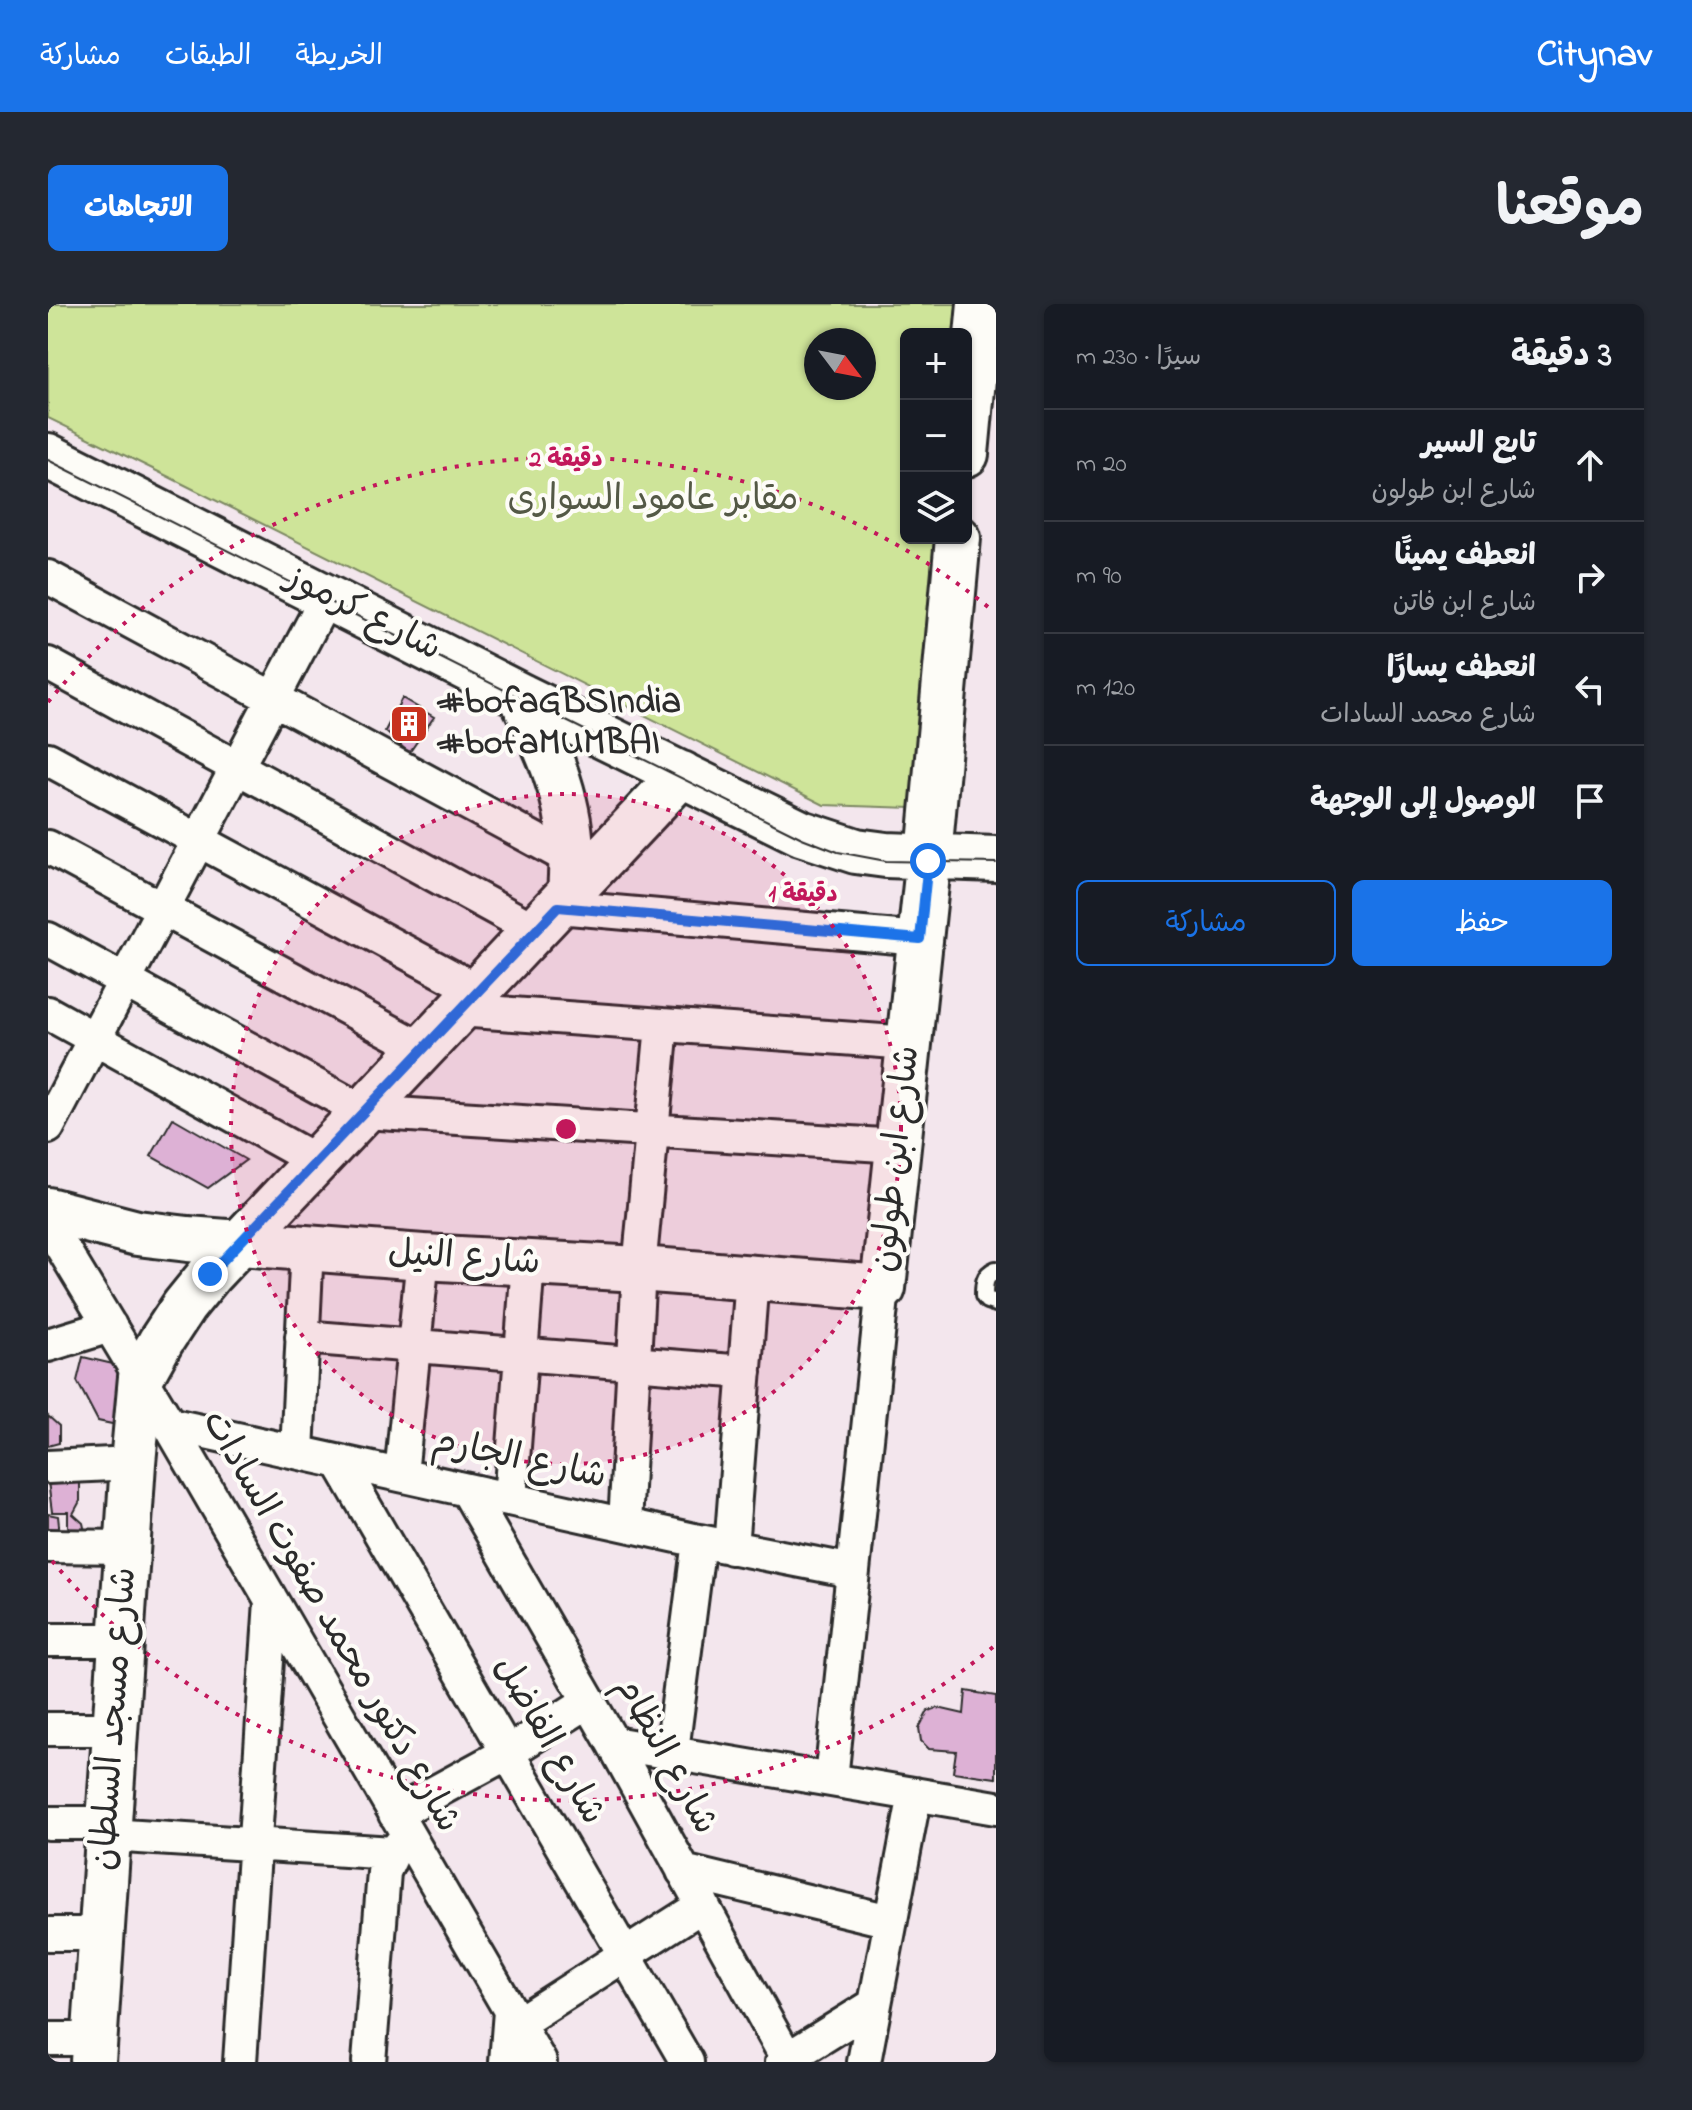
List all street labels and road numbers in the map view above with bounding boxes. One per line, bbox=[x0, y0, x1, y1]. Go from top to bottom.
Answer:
street label: شارع كرموز bbox=[273, 551, 450, 676]
street label: شارع ابن طولون bbox=[859, 1043, 935, 1275]
street label: شارع النيل bbox=[386, 1227, 542, 1291]
street label: شارع دكتور محمد صفوت السادات bbox=[187, 1401, 473, 1843]
street label: شارع الجارم bbox=[427, 1416, 611, 1504]
street label: شارع مسجد السلطان bbox=[78, 1566, 152, 1872]
street label: شارع الفاضل bbox=[478, 1647, 618, 1835]
street label: شارع النظام bbox=[600, 1667, 730, 1845]

